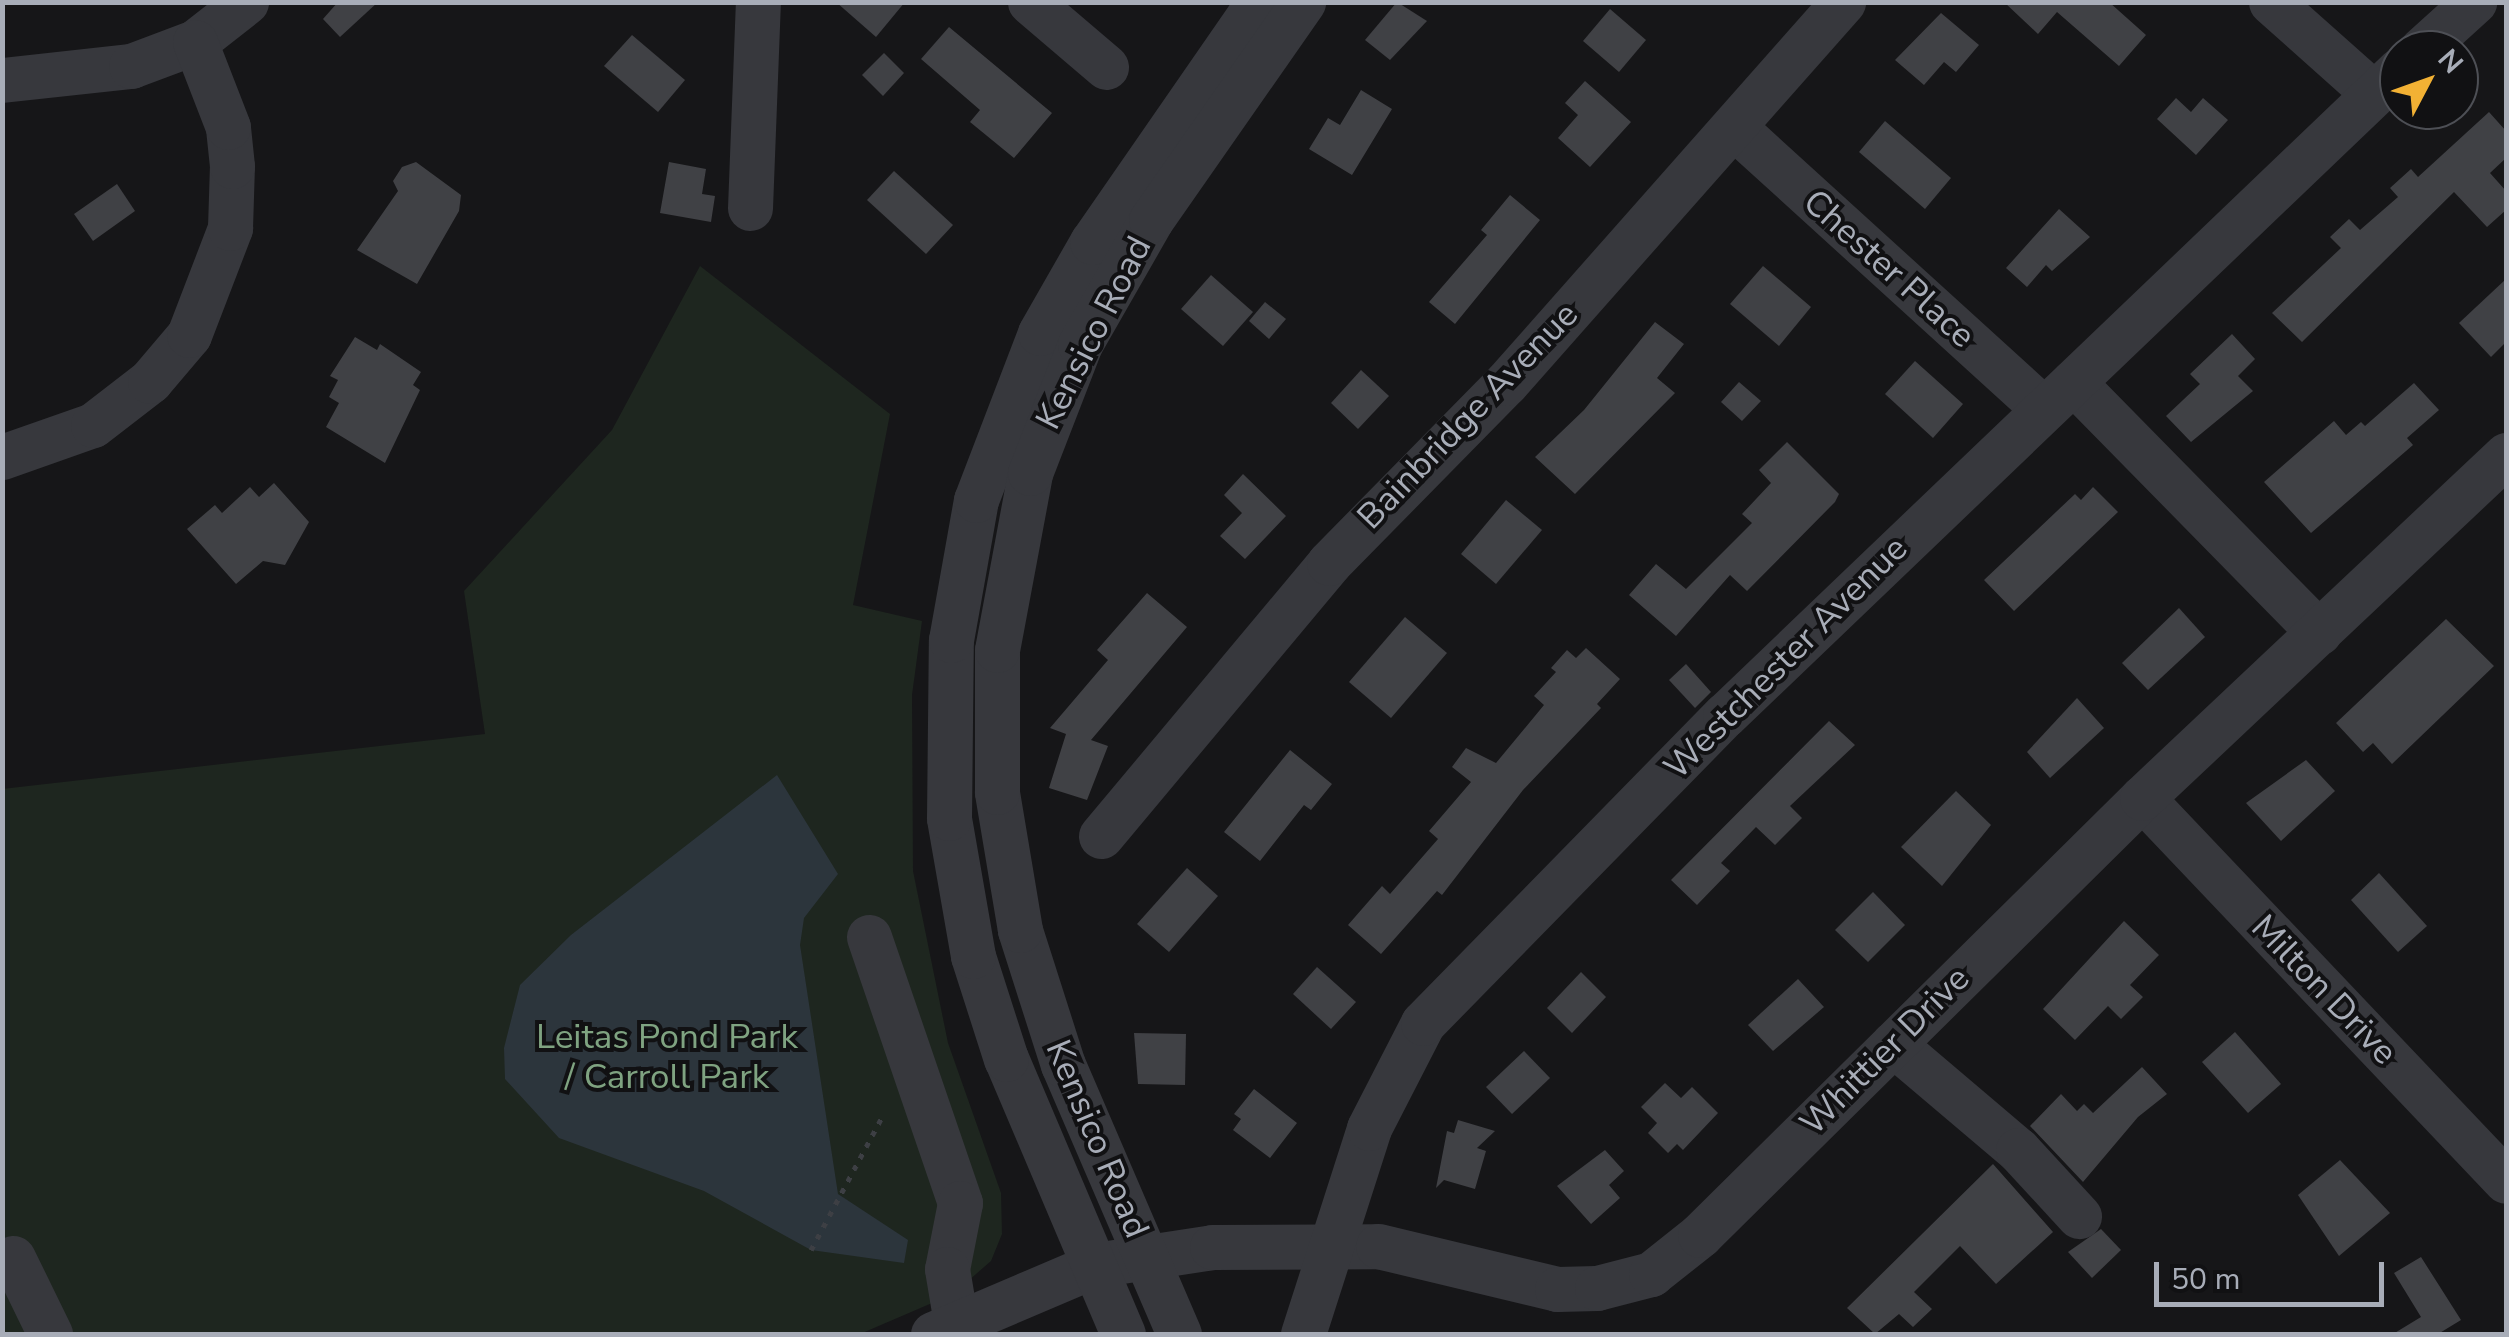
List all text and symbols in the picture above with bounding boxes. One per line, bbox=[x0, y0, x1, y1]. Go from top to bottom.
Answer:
north arrow bbox=[2379, 30, 2479, 130]
text: N bbox=[2429, 41, 2471, 82]
street label: Chester Place bbox=[1795, 181, 1983, 357]
street label: Kensico Road bbox=[1027, 230, 1161, 436]
street label: Bainbridge Avenue bbox=[1349, 294, 1587, 538]
street label: Westchester Avenue bbox=[1656, 528, 1916, 788]
street label: Milton Drive bbox=[2242, 907, 2406, 1073]
street label: Whittier Drive bbox=[1792, 958, 1978, 1144]
park label: Leitas Pond Park / Carroll Park bbox=[536, 1016, 798, 1098]
street label: Kensico Road bbox=[1037, 1034, 1157, 1244]
scale bar bbox=[2159, 1242, 2389, 1304]
text: 50 m bbox=[2171, 1259, 2240, 1300]

